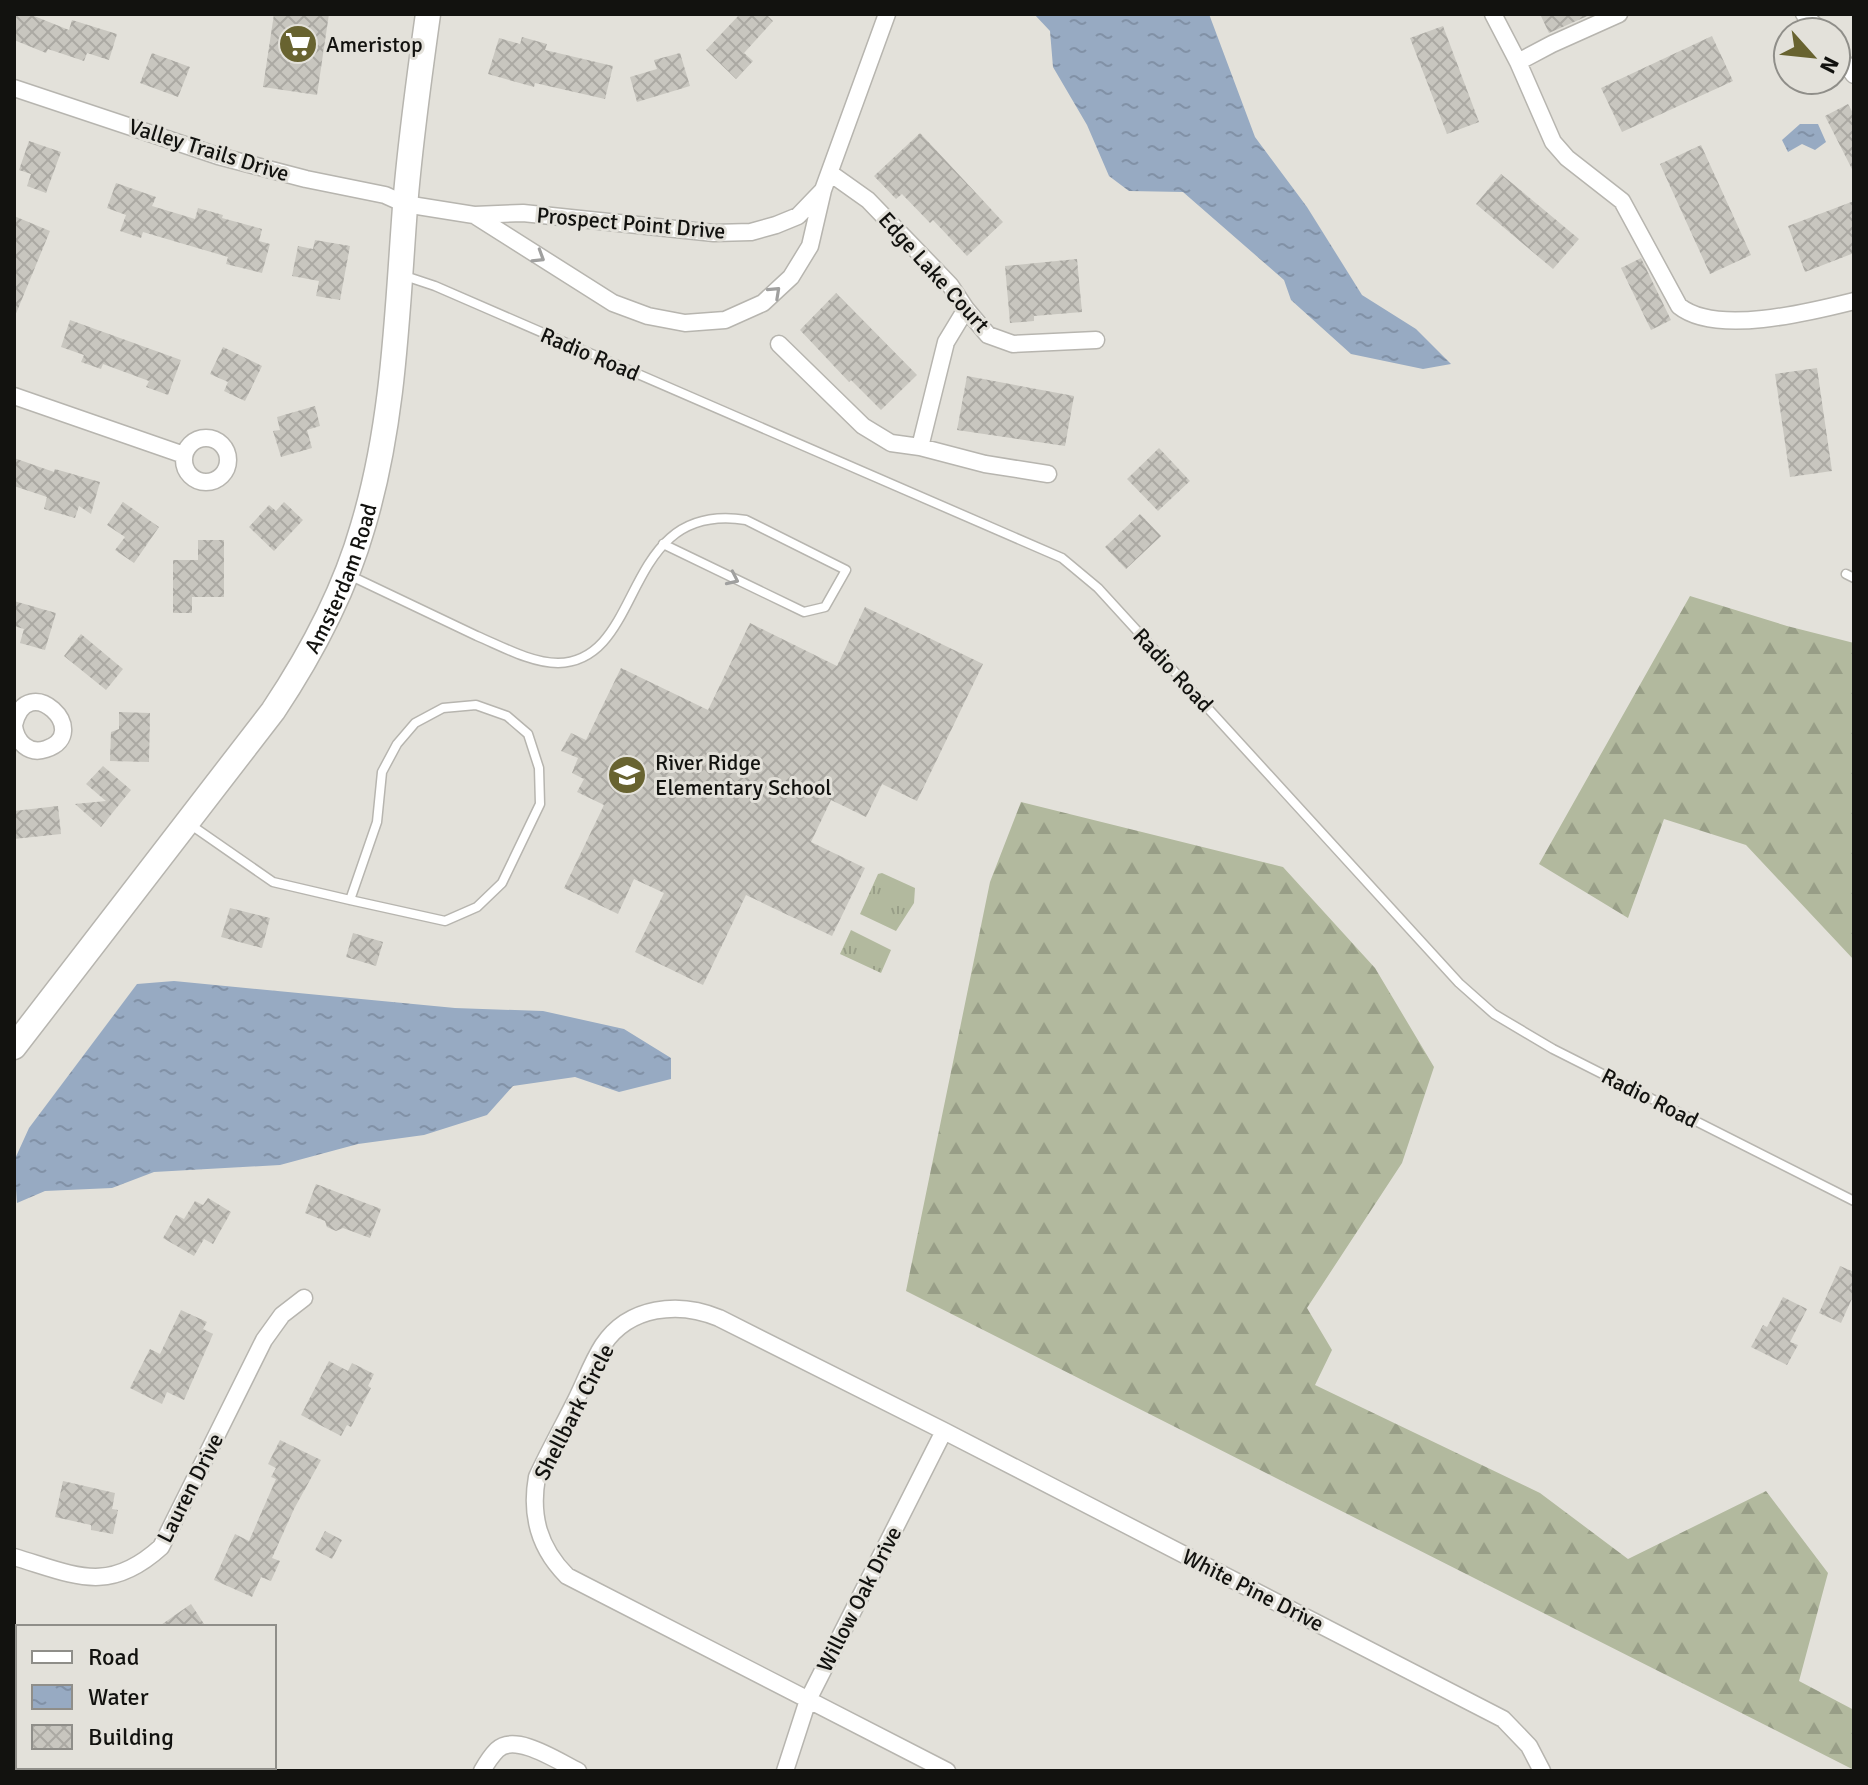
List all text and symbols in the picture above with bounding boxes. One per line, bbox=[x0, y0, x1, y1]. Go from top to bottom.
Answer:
north arrow bbox=[1772, 16, 1852, 96]
supermarket icon: Ameristop bbox=[277, 23, 319, 65]
place label: Ameristop bbox=[326, 31, 423, 58]
text: N bbox=[1814, 52, 1845, 78]
street label: Valley Trails Drive bbox=[126, 113, 292, 187]
street label: Prospect Point Drive bbox=[535, 201, 727, 245]
street label: Edge Lake Court bbox=[873, 206, 995, 338]
one-way arrow bbox=[531, 247, 545, 262]
one-way arrow bbox=[766, 288, 781, 302]
street label: Radio Road bbox=[536, 321, 644, 387]
street label: Amsterdam Road bbox=[298, 500, 382, 658]
one-way arrow bbox=[724, 569, 739, 585]
street label: Radio Road bbox=[1127, 622, 1219, 718]
place label: River Ridge Elementary School bbox=[655, 749, 832, 801]
school or university icon: River Ridge Elementary School bbox=[606, 754, 648, 796]
street label: Radio Road bbox=[1597, 1062, 1703, 1134]
street label: Shellbark Circle bbox=[528, 1339, 620, 1485]
street label: Lauren Drive bbox=[151, 1429, 229, 1547]
street label: Willow Oak Drive bbox=[811, 1522, 907, 1676]
street label: White Pine Drive bbox=[1178, 1543, 1328, 1637]
legend bbox=[16, 1625, 276, 1769]
text: Road bbox=[88, 1642, 139, 1672]
text: Water bbox=[88, 1682, 149, 1712]
text: Building bbox=[88, 1722, 174, 1752]

